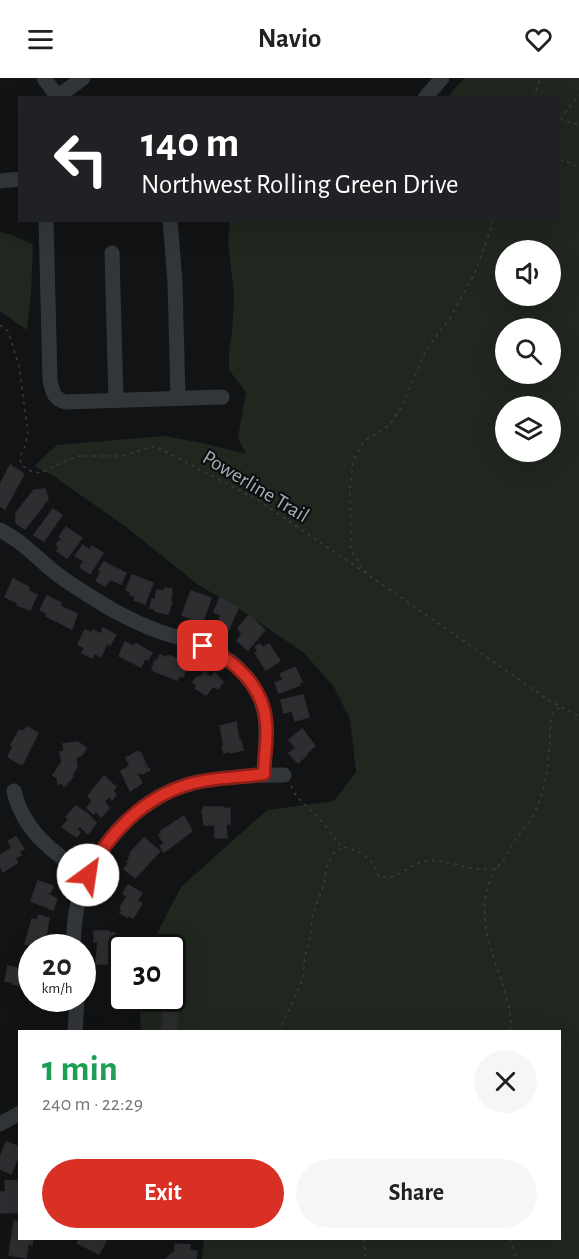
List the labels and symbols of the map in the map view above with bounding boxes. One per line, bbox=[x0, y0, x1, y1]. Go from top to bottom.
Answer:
street label: Powerline Trail bbox=[199, 446, 313, 526]
pin bbox=[177, 620, 228, 671]
position arrow bbox=[56, 843, 120, 907]
speed limit sign: 30 bbox=[108, 934, 186, 1012]

